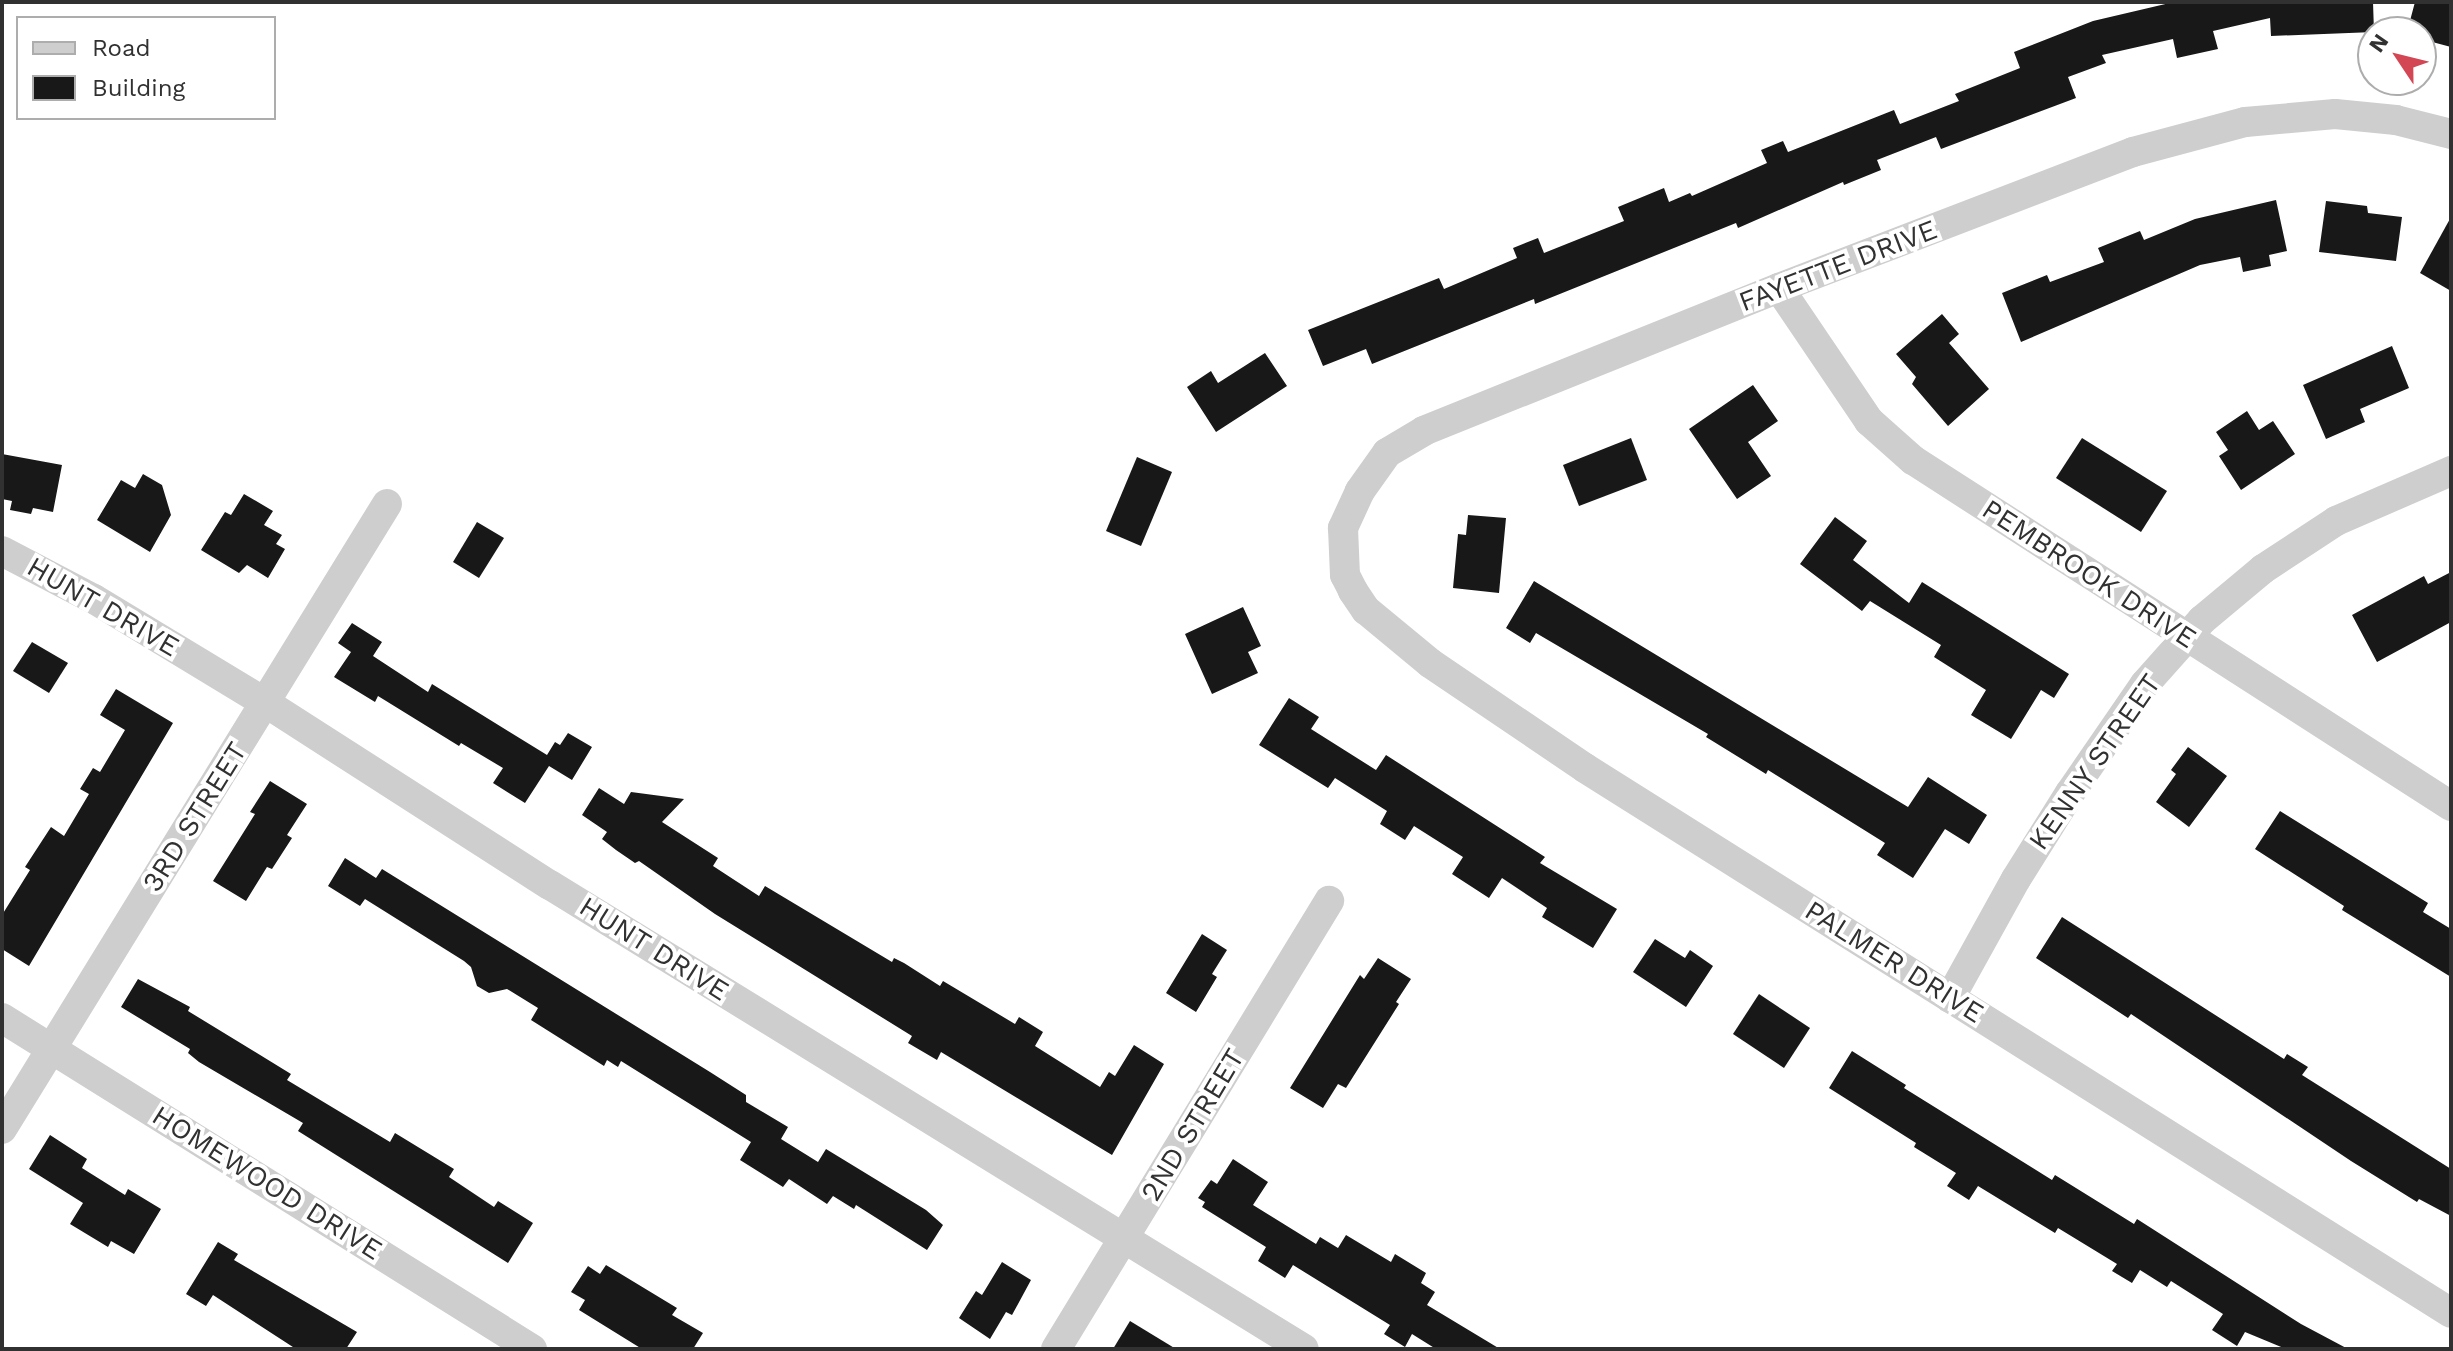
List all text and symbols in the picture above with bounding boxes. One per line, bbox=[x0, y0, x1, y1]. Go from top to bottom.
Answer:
legend bbox=[16, 16, 276, 120]
north arrow bbox=[2357, 16, 2437, 96]
text: N bbox=[2364, 29, 2393, 57]
text: Road bbox=[92, 34, 151, 62]
text: Building bbox=[92, 74, 185, 102]
street label: FAYETTE DRIVE bbox=[1734, 213, 1942, 319]
street label: PEMBROOK DRIVE bbox=[1976, 492, 2202, 656]
street label: HUNT DRIVE bbox=[21, 550, 185, 664]
street label: KENNY STREET bbox=[2022, 667, 2168, 857]
street label: 3RD STREET bbox=[136, 736, 254, 898]
street label: HUNT DRIVE bbox=[573, 890, 735, 1008]
street label: PALMER DRIVE bbox=[1799, 894, 1989, 1030]
street label: 2ND STREET bbox=[1134, 1043, 1252, 1207]
street label: HOMEWOOD DRIVE bbox=[146, 1099, 388, 1267]

